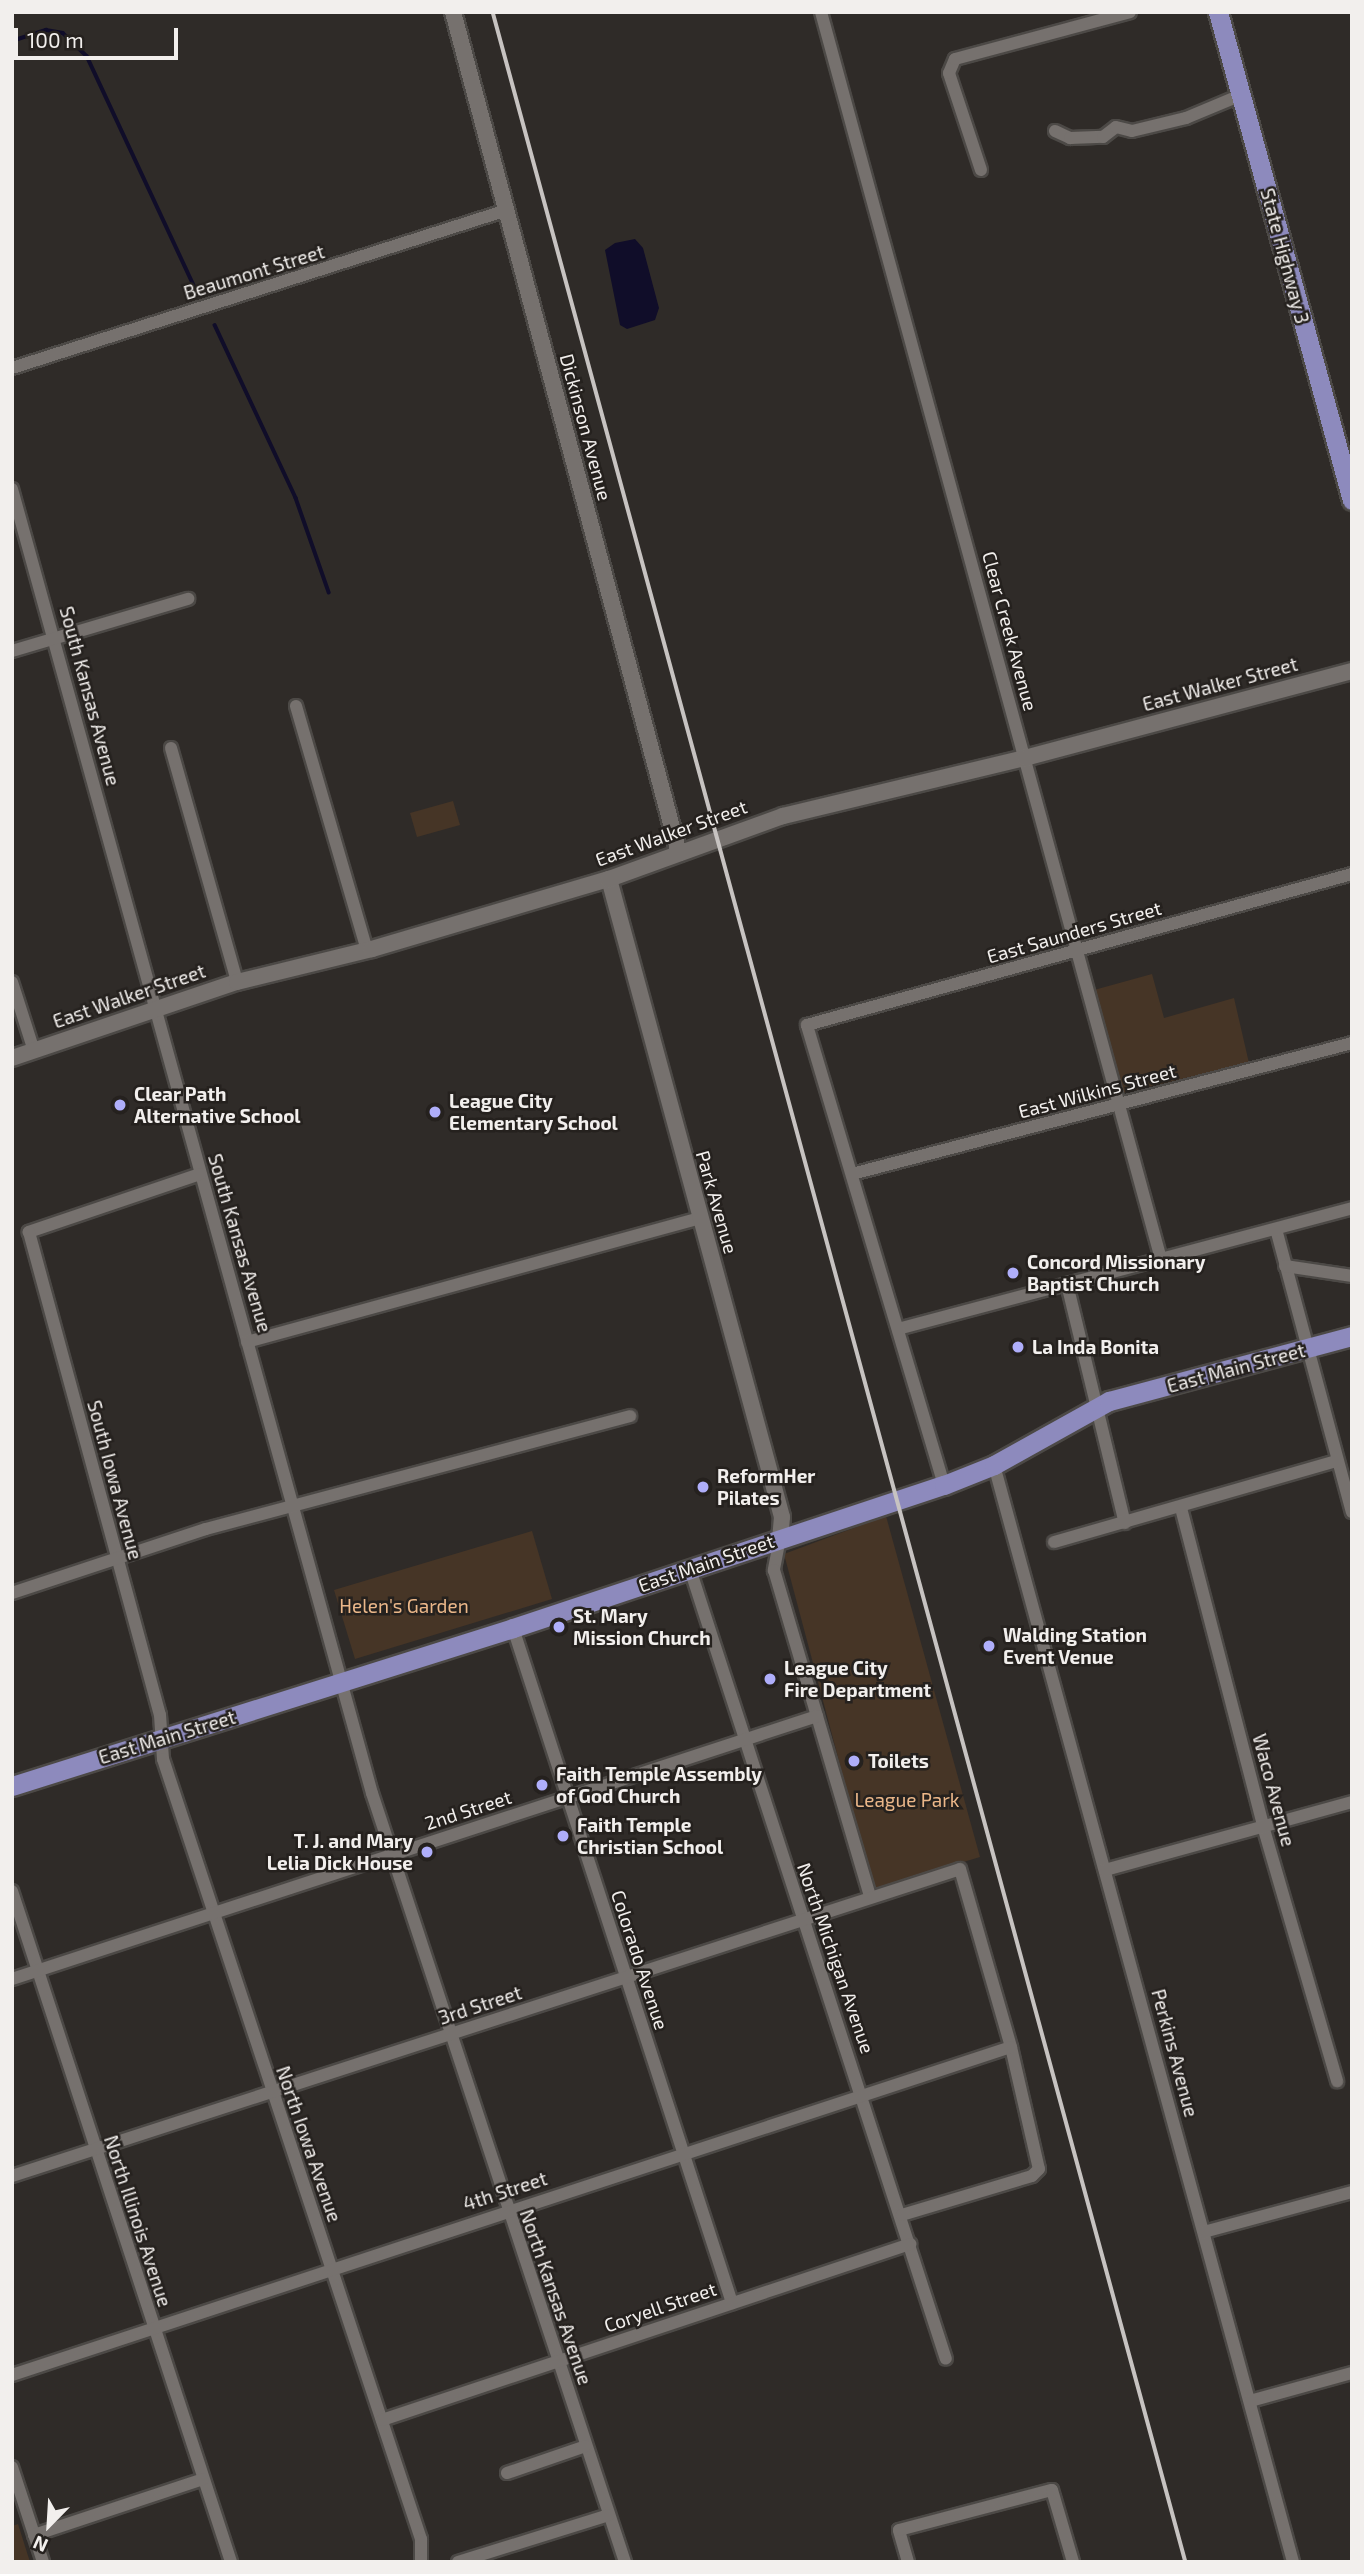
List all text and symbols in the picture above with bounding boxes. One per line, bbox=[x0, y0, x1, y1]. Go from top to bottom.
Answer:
scale bar bbox=[18, 14, 182, 58]
text: 100 m bbox=[27, 27, 84, 52]
street label: State Highway 3 bbox=[1256, 186, 1314, 326]
street label: Beaumont Street bbox=[181, 240, 327, 304]
street label: Dickinson Avenue bbox=[555, 351, 617, 503]
street label: Clear Creek Avenue bbox=[978, 548, 1042, 714]
street label: South Kansas Avenue bbox=[55, 604, 125, 788]
street label: East Walker Street bbox=[1140, 652, 1300, 716]
street label: East Walker Street bbox=[592, 795, 750, 871]
street label: East Saunders Street bbox=[984, 896, 1164, 968]
street label: East Walker Street bbox=[50, 959, 208, 1033]
street label: East Wilkins Street bbox=[1015, 1059, 1179, 1123]
place label: Clear Path Alternative School bbox=[134, 1083, 301, 1127]
place label: League City Elementary School bbox=[449, 1090, 618, 1134]
marker: Clear Path Alternative School bbox=[112, 1097, 128, 1113]
marker: League City Elementary School bbox=[427, 1104, 443, 1120]
street label: Park Avenue bbox=[691, 1148, 743, 1256]
street label: South Kansas Avenue bbox=[204, 1151, 276, 1335]
place label: Concord Missionary Baptist Church bbox=[1027, 1251, 1205, 1295]
marker: Concord Missionary Baptist Church bbox=[1005, 1265, 1021, 1281]
place label: La Inda Bonita bbox=[1032, 1336, 1159, 1358]
marker: La Inda Bonita bbox=[1010, 1339, 1026, 1355]
street label: East Main Street bbox=[1164, 1339, 1308, 1397]
street label: South Iowa Avenue bbox=[83, 1398, 147, 1562]
place label: ReformHer Pilates bbox=[717, 1465, 815, 1509]
marker: ReformHer Pilates bbox=[695, 1479, 711, 1495]
street label: East Main Street bbox=[635, 1529, 777, 1597]
park label: Helen's Garden bbox=[339, 1595, 469, 1617]
place label: St. Mary Mission Church bbox=[573, 1605, 711, 1649]
marker: St. Mary Mission Church bbox=[551, 1619, 567, 1635]
place label: Walding Station Event Venue bbox=[1003, 1624, 1147, 1668]
marker: Walding Station Event Venue bbox=[981, 1638, 997, 1654]
place label: League City Fire Department bbox=[784, 1657, 931, 1701]
marker: League City Fire Department bbox=[762, 1671, 778, 1687]
street label: East Main Street bbox=[96, 1705, 238, 1769]
street label: Waco Avenue bbox=[1248, 1731, 1300, 1849]
place label: Toilets bbox=[868, 1750, 929, 1772]
marker: Toilets bbox=[846, 1753, 862, 1769]
place label: Faith Temple Assembly of God Church bbox=[556, 1763, 763, 1807]
marker: Faith Temple Assembly of God Church bbox=[534, 1777, 550, 1793]
street label: 2nd Street bbox=[422, 1785, 514, 1835]
park label: League Park bbox=[854, 1789, 960, 1811]
place label: Faith Temple Christian School bbox=[577, 1814, 723, 1858]
marker: Faith Temple Christian School bbox=[555, 1828, 571, 1844]
place label: T. J. and Mary Lelia Dick House bbox=[267, 1830, 413, 1874]
marker: T. J. and Mary Lelia Dick House bbox=[419, 1844, 435, 1860]
street label: North Michigan Avenue bbox=[793, 1859, 879, 2057]
street label: Colorado Avenue bbox=[607, 1887, 673, 2033]
street label: 3rd Street bbox=[436, 1981, 524, 2029]
street label: Perkins Avenue bbox=[1147, 1986, 1203, 2120]
street label: North Iowa Avenue bbox=[272, 2063, 346, 2225]
street label: North Illinois Avenue bbox=[99, 2132, 177, 2310]
street label: 4th Street bbox=[460, 2167, 550, 2215]
street label: North Kansas Avenue bbox=[515, 2206, 597, 2388]
street label: Coryell Street bbox=[601, 2277, 719, 2337]
north arrow bbox=[14, 2490, 84, 2560]
text: N bbox=[29, 2531, 51, 2558]

